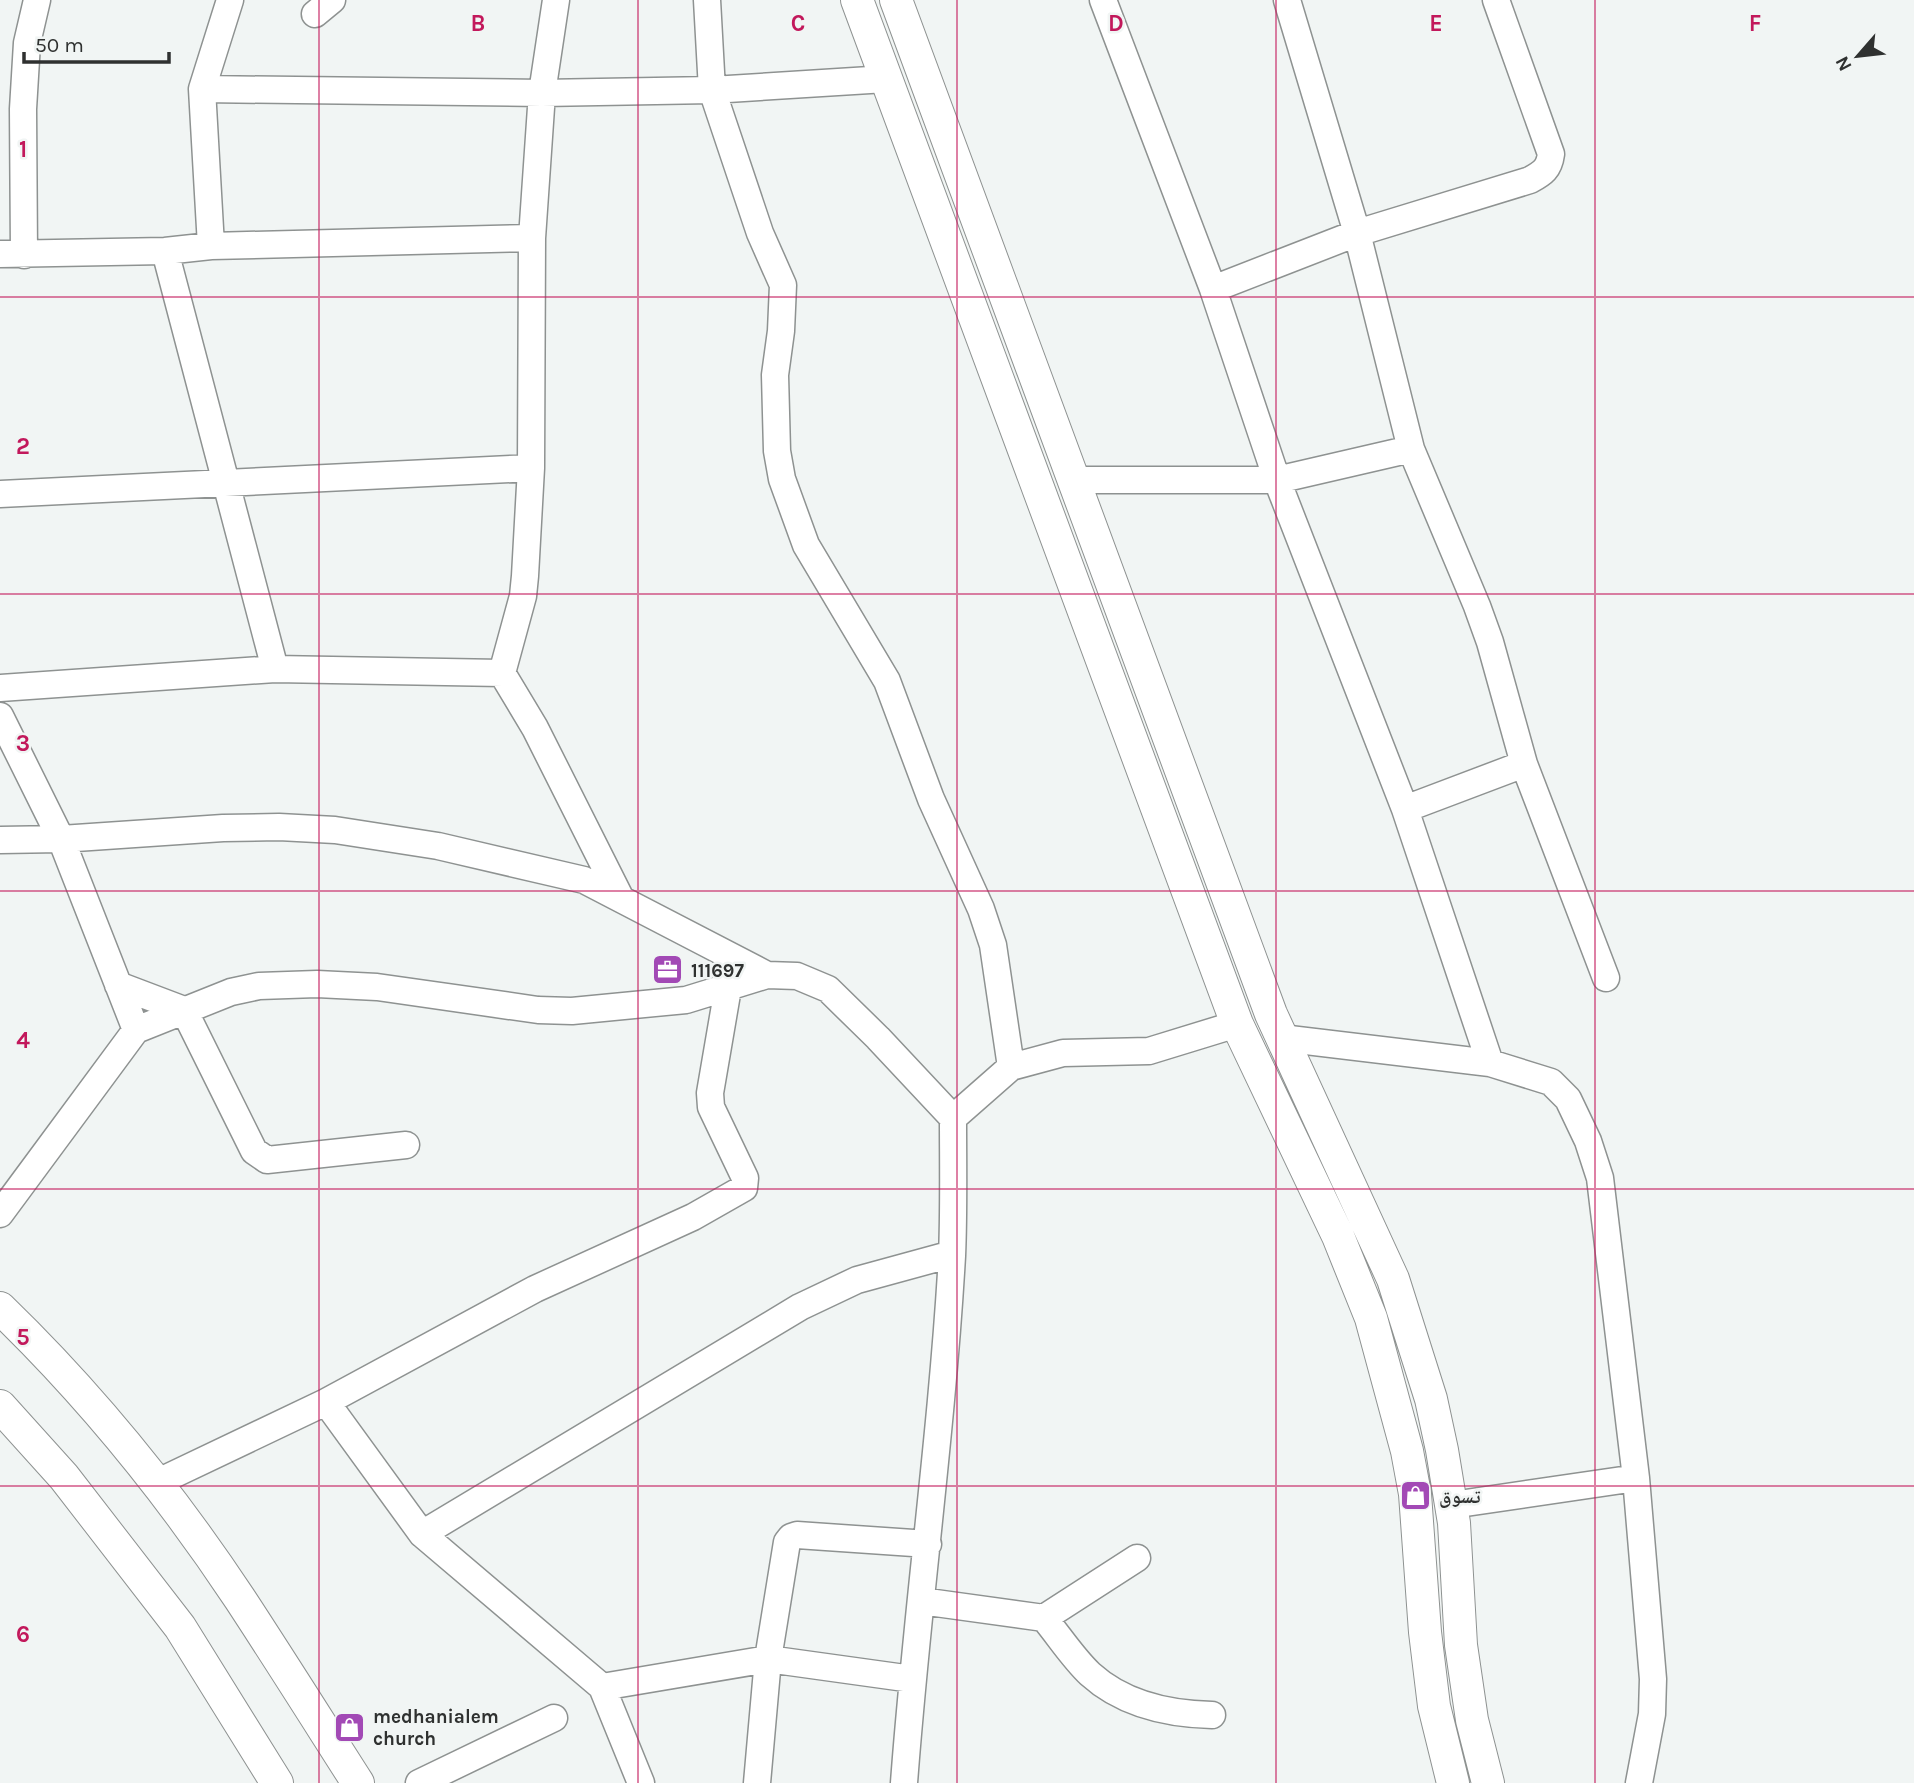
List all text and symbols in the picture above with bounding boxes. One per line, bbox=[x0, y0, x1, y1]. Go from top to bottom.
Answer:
text: B bbox=[471, 10, 485, 37]
text: C bbox=[791, 10, 805, 37]
text: D bbox=[1108, 10, 1124, 37]
text: E bbox=[1429, 10, 1443, 37]
text: F bbox=[1749, 10, 1761, 37]
scale bar bbox=[24, 21, 170, 65]
north arrow bbox=[1823, 21, 1893, 91]
text: 50 m bbox=[35, 33, 84, 57]
text: N bbox=[1831, 52, 1857, 75]
text: 1 bbox=[19, 136, 27, 163]
text: 2 bbox=[16, 433, 30, 460]
text: 3 bbox=[16, 730, 30, 757]
office icon: 111697 bbox=[651, 953, 685, 987]
place label: 111697 bbox=[691, 960, 744, 982]
text: 4 bbox=[16, 1027, 30, 1054]
text: 5 bbox=[16, 1324, 30, 1351]
shop icon: تسوق bbox=[1399, 1479, 1433, 1513]
place label: تسوق bbox=[1439, 1486, 1481, 1508]
text: 6 bbox=[16, 1621, 30, 1648]
place label: medhanialem church bbox=[373, 1706, 499, 1750]
shop icon: medhanialem church bbox=[333, 1710, 367, 1744]

